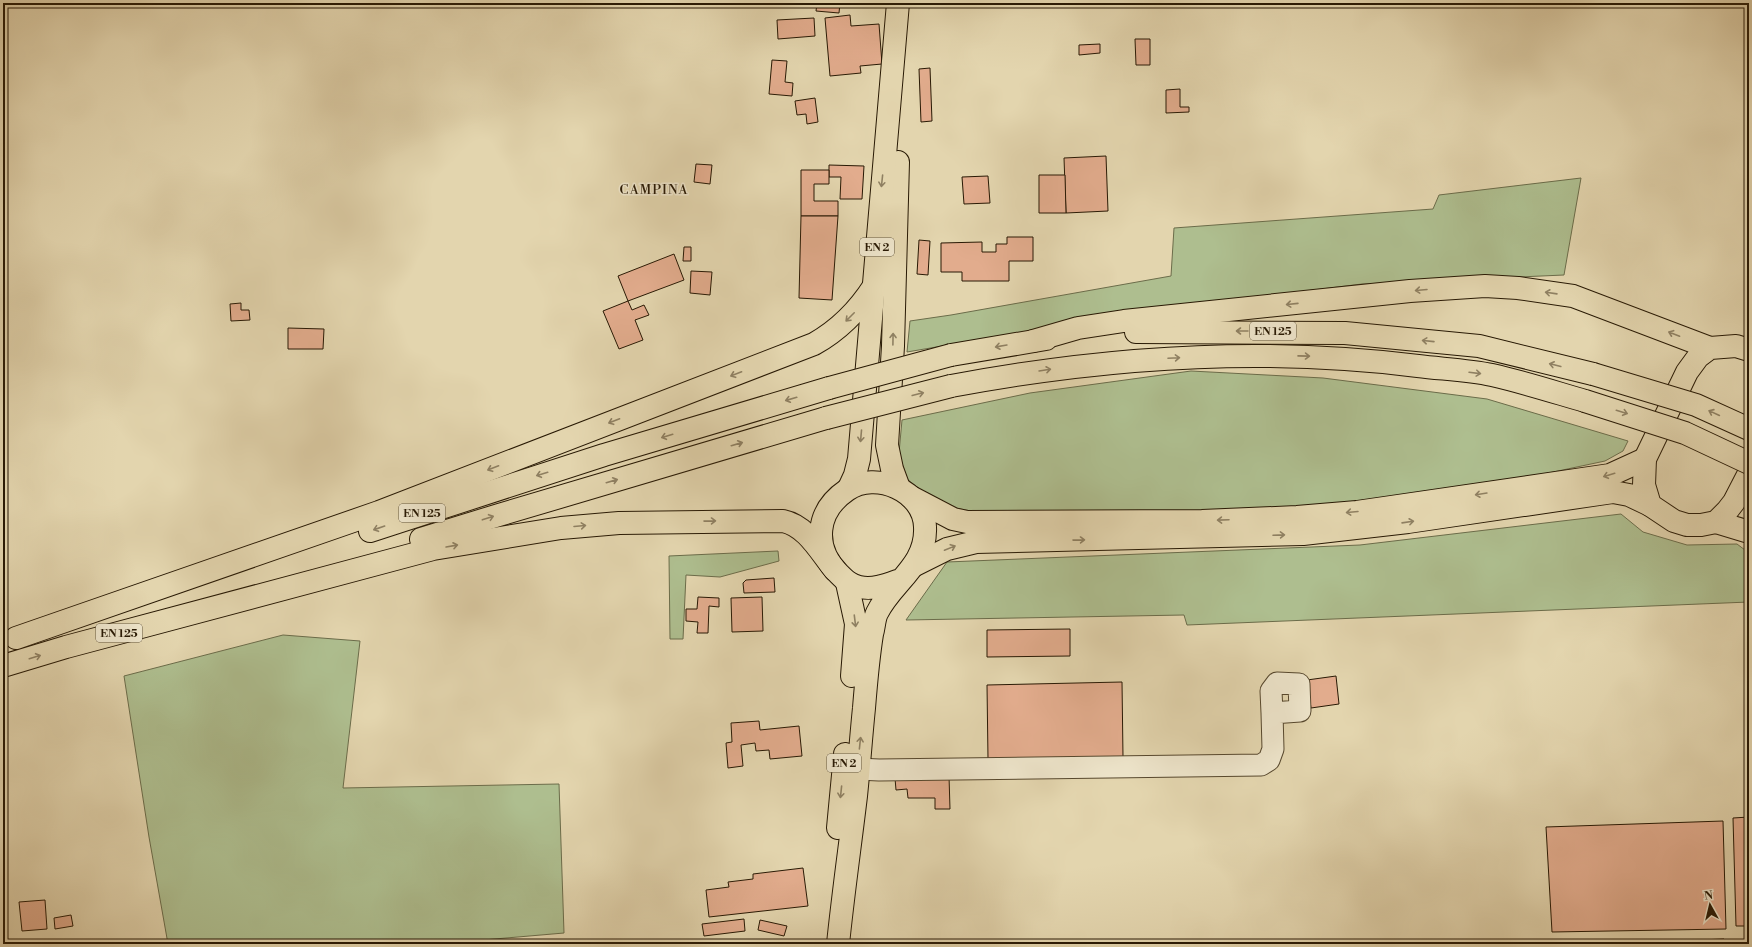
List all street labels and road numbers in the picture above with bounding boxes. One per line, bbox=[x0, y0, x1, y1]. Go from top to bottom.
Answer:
road number: EN 2 bbox=[860, 238, 894, 256]
road number: EN 125 bbox=[1250, 322, 1296, 340]
road number: EN 125 bbox=[399, 504, 445, 522]
road number: EN 125 bbox=[96, 624, 142, 642]
road number: EN 2 bbox=[827, 754, 861, 772]

